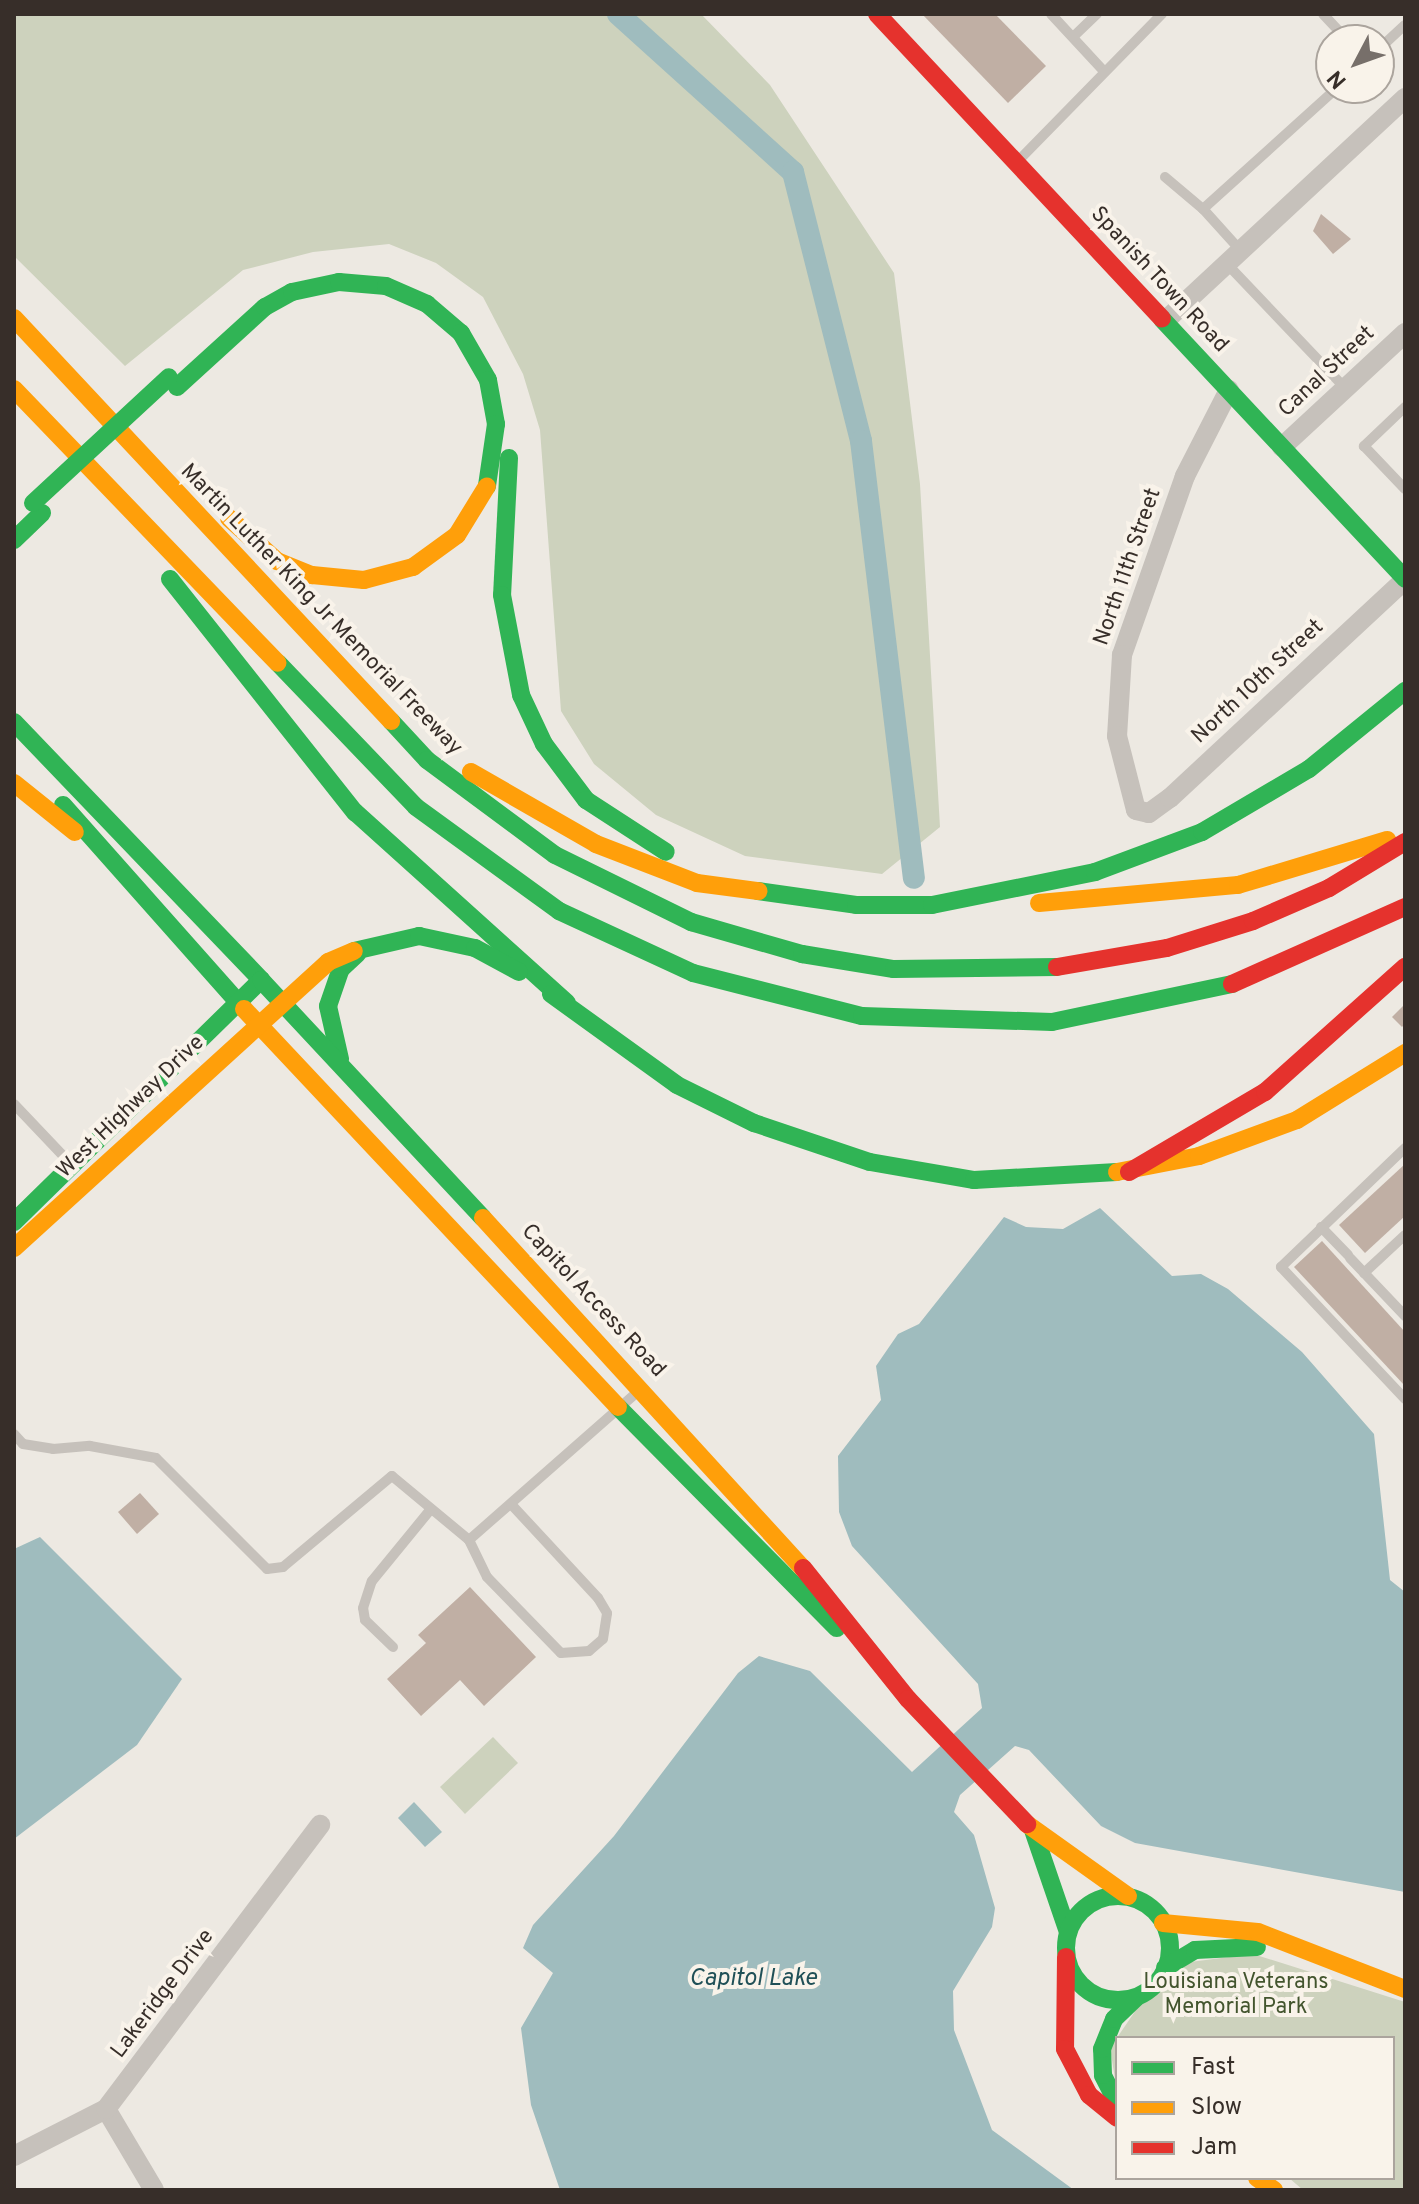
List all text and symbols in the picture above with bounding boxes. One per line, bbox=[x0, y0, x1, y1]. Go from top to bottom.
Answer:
north arrow bbox=[1315, 24, 1395, 104]
text: N bbox=[1323, 64, 1353, 94]
street label: Spanish Town Road bbox=[1084, 201, 1234, 359]
street label: Canal Street bbox=[1274, 321, 1380, 423]
street label: Martin Luther King Jr Memorial Freeway bbox=[174, 459, 468, 761]
street label: North 11th Street bbox=[1089, 485, 1167, 649]
street label: North 10th Street bbox=[1187, 614, 1329, 750]
street label: West Highway Drive bbox=[52, 1030, 210, 1184]
street label: Capitol Access Road bbox=[515, 1219, 671, 1383]
street label: Lakeridge Drive bbox=[106, 1924, 220, 2064]
water label: Capitol Lake bbox=[689, 1966, 817, 1994]
park label: Louisiana Veterans Memorial Park bbox=[1143, 1969, 1329, 2020]
legend bbox=[1115, 2036, 1395, 2180]
text: Fast bbox=[1191, 2053, 1235, 2083]
text: Slow bbox=[1191, 2093, 1242, 2123]
text: Jam bbox=[1191, 2133, 1237, 2163]

